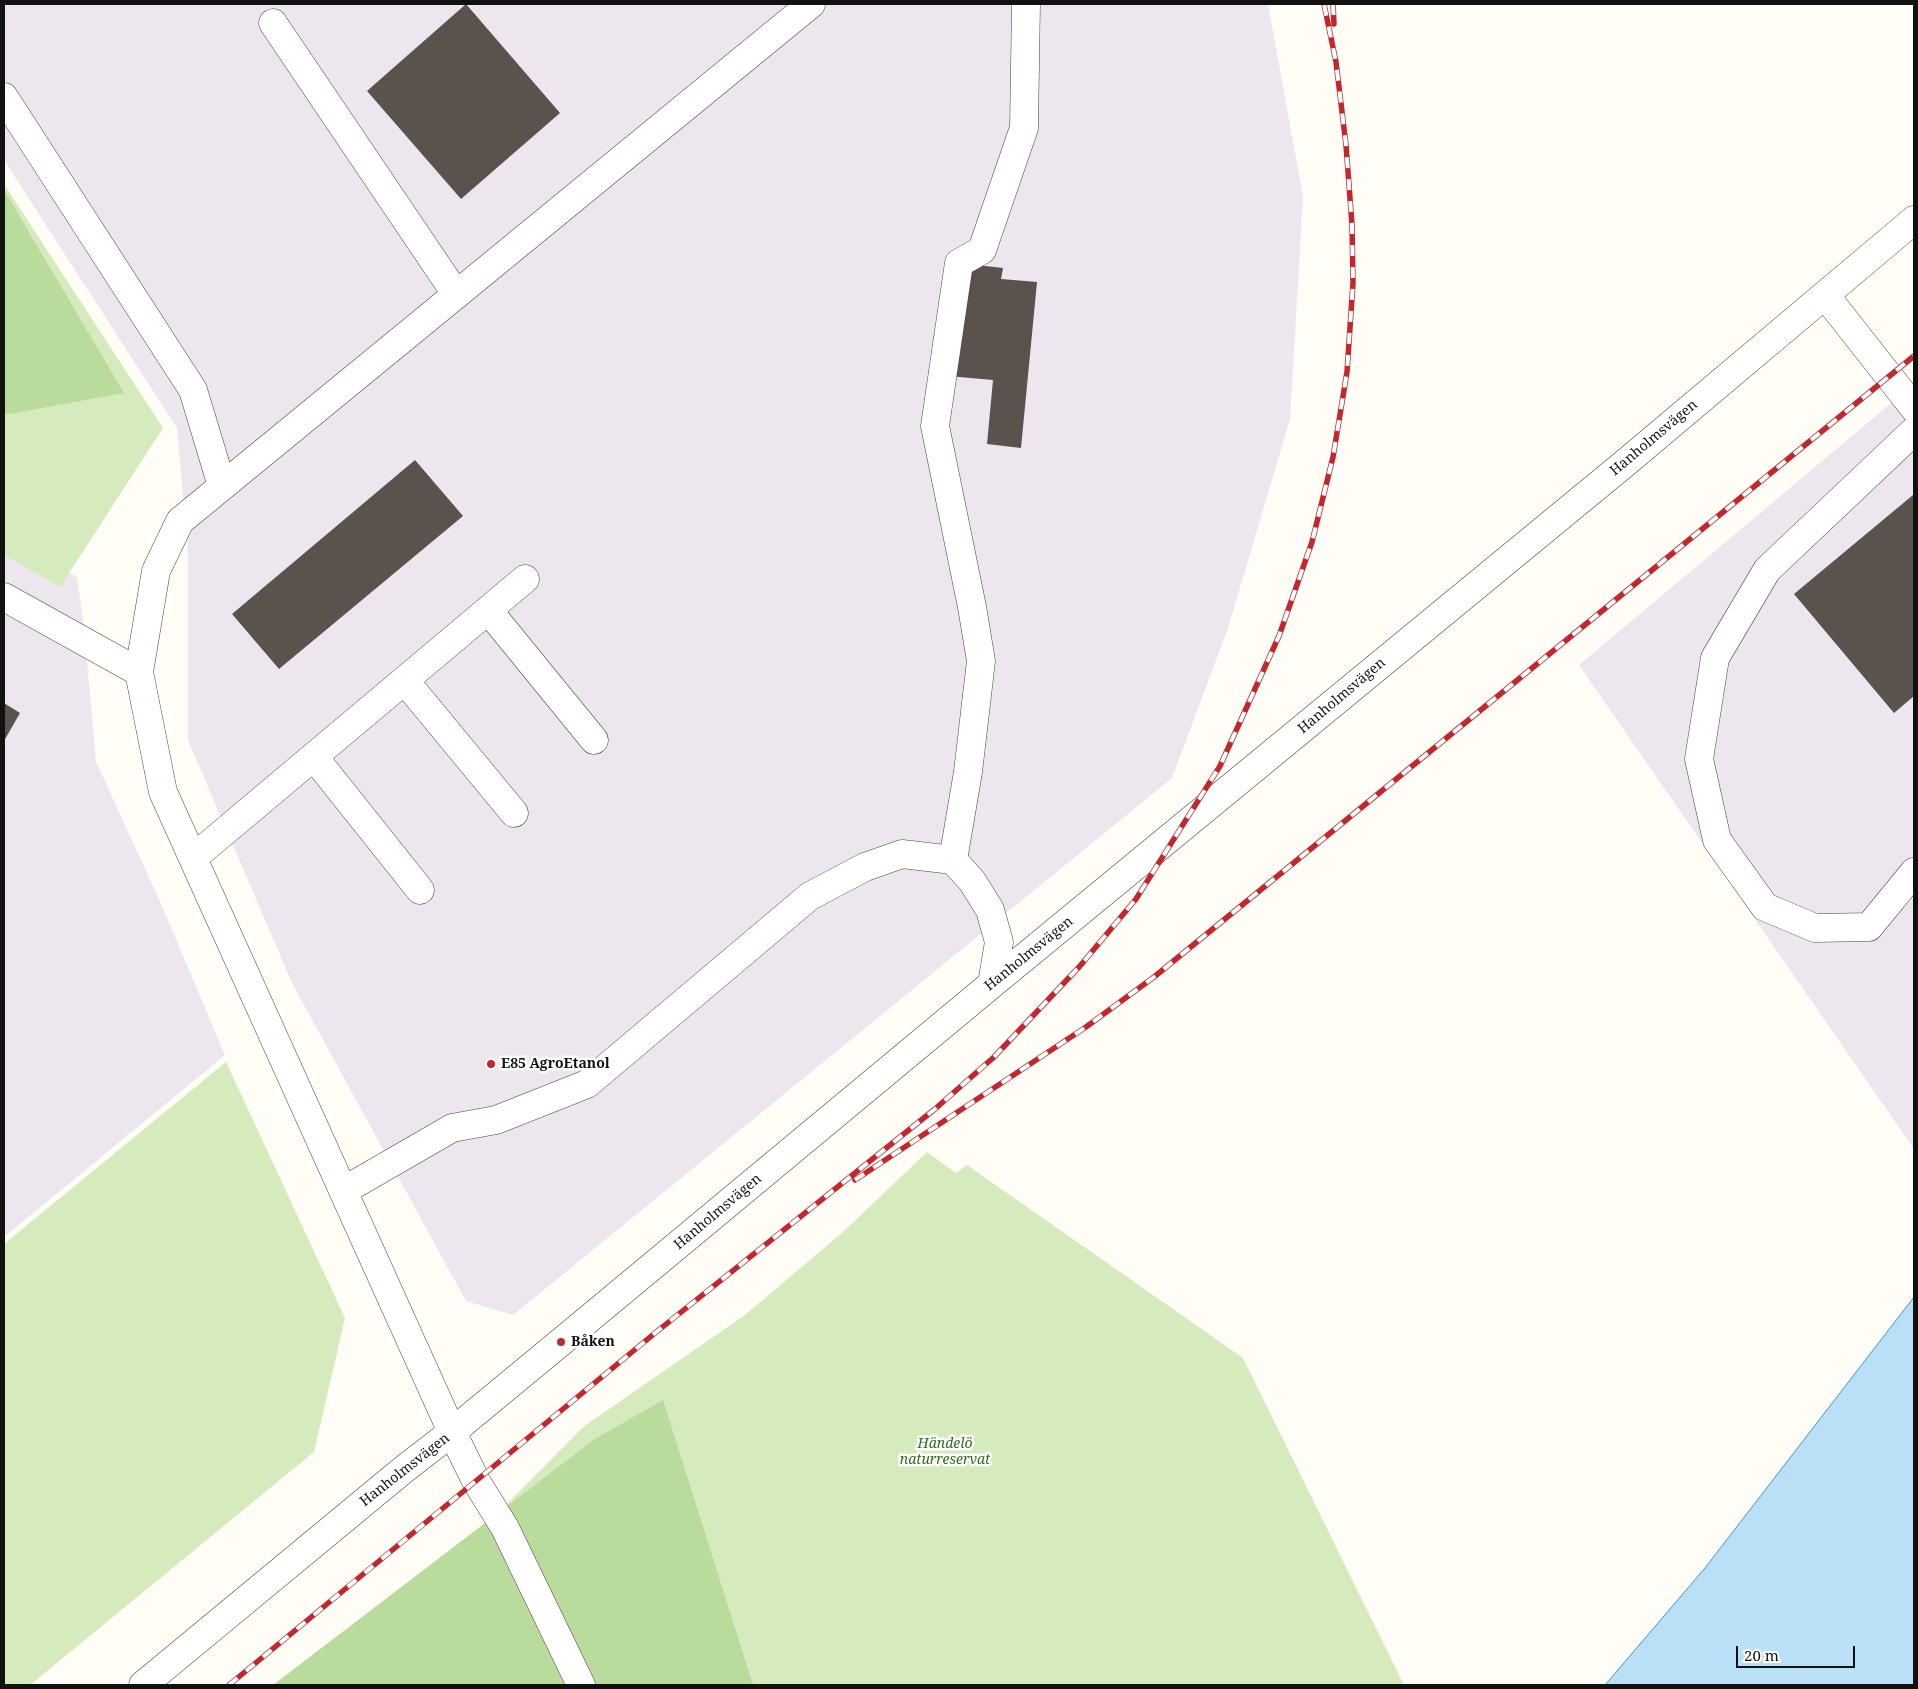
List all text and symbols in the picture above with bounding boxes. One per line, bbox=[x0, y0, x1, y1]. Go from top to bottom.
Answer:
street label: Hanholmsvägen bbox=[1607, 397, 1701, 479]
street label: Hanholmsvägen bbox=[1295, 655, 1389, 737]
street label: Hanholmsvägen bbox=[981, 913, 1077, 995]
place label: E85 AgroEtanol bbox=[501, 1056, 610, 1072]
marker: E85 AgroEtanol bbox=[485, 1058, 497, 1070]
street label: Hanholmsvägen bbox=[671, 1171, 765, 1253]
place label: Båken bbox=[571, 1334, 615, 1350]
marker: Båken bbox=[555, 1336, 567, 1348]
street label: Hanholmsvägen bbox=[357, 1430, 453, 1510]
park label: Händelö naturreservat bbox=[900, 1436, 990, 1468]
scale bar bbox=[1738, 1636, 1857, 1668]
text: 20 m bbox=[1744, 1645, 1779, 1665]

